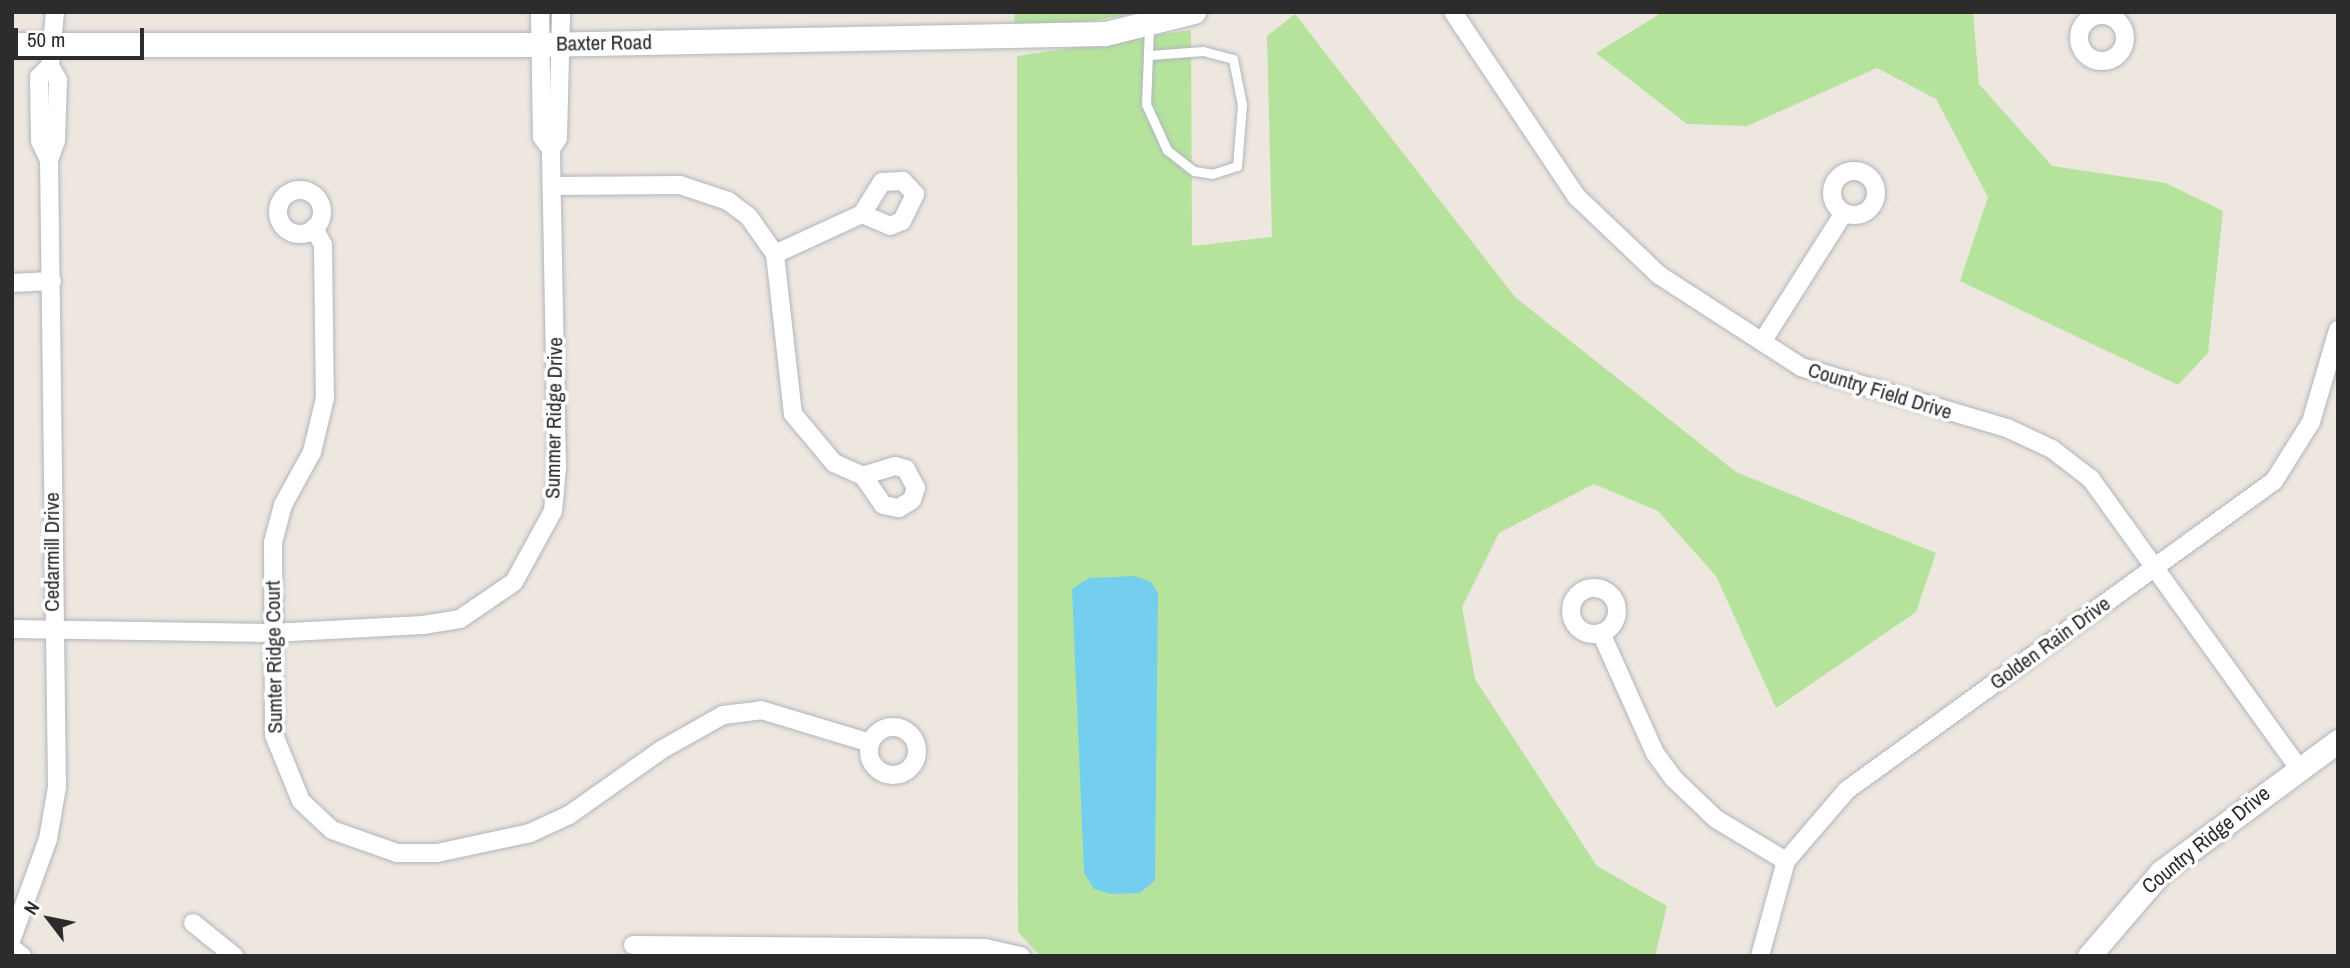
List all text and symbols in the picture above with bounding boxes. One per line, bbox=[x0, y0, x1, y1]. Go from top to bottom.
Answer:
scale bar bbox=[18, 14, 147, 58]
text: 50 m bbox=[27, 25, 65, 54]
street label: Baxter Road bbox=[556, 30, 652, 56]
street label: Summer Ridge Drive bbox=[540, 337, 568, 499]
street label: Country Field Drive bbox=[1805, 357, 1955, 425]
street label: Cedarmill Drive bbox=[39, 492, 65, 612]
street label: Sumter Ridge Court bbox=[260, 580, 288, 734]
street label: Golden Rain Drive bbox=[1985, 591, 2115, 695]
street label: Country Ridge Drive bbox=[2137, 781, 2275, 899]
north arrow bbox=[14, 884, 84, 954]
text: N bbox=[17, 896, 45, 920]

